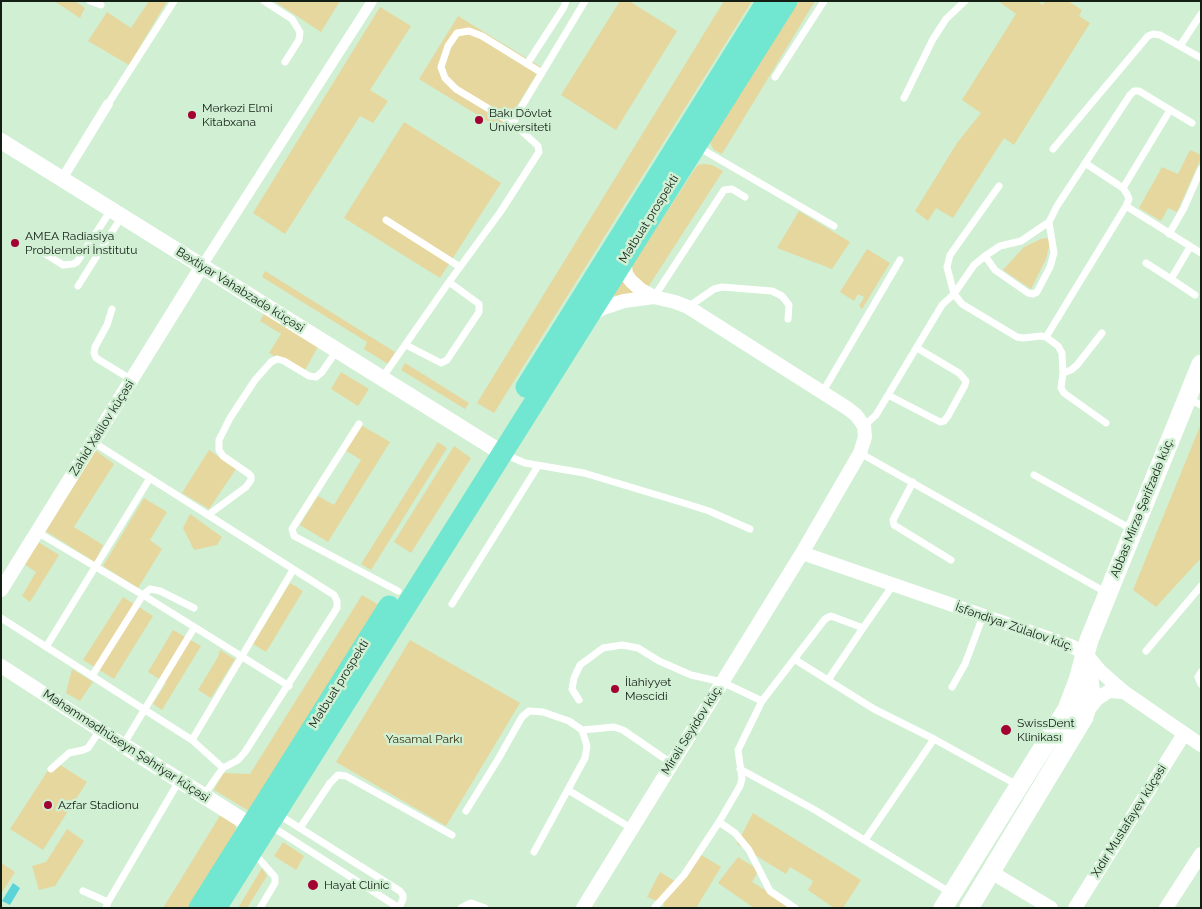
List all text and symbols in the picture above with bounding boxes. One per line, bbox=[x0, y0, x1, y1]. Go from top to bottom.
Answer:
place label: Mərkəzi Elmi Kitabxana bbox=[202, 101, 273, 129]
place label: Bakı Dövlət Universiteti bbox=[489, 106, 552, 134]
marker: Mərkəzi Elmi Kitabxana bbox=[186, 109, 198, 121]
marker: Bakı Dövlət Universiteti bbox=[473, 114, 485, 126]
street label: Mətbuat prospekti bbox=[616, 172, 682, 266]
place label: AMEA Radiasiya Problemləri İnstitutu bbox=[25, 229, 137, 257]
marker: AMEA Radiasiya Problemləri İnstitutu bbox=[9, 237, 21, 249]
street label: Bəxtiyar Vahabzadə küçəsi bbox=[173, 245, 307, 335]
street label: Zahid Xəlilov küçəsi bbox=[67, 378, 137, 478]
street label: Abbas Mirzə Şərifzadə küç. bbox=[1107, 436, 1177, 580]
street label: İsfəndiyar Zülalov küç. bbox=[953, 600, 1075, 654]
street label: Mətbuat prospekti bbox=[306, 637, 372, 731]
place label: İlahiyyət Məscidi bbox=[625, 675, 671, 703]
marker: İlahiyyət Məscidi bbox=[609, 683, 621, 695]
street label: Mirəli Seyidov küç. bbox=[659, 683, 725, 777]
street label: Məhəmmədhüseyn Şəhriyar küçəsi bbox=[40, 687, 212, 805]
place label: SwissDent Klinikası bbox=[1017, 716, 1075, 744]
marker: SwissDent Klinikası bbox=[999, 723, 1013, 737]
park label: Yasamal Parkı bbox=[386, 732, 462, 746]
street label: Xıdır Mustafayev küçəsi bbox=[1088, 762, 1170, 880]
place label: Azfar Stadionu bbox=[58, 798, 139, 812]
marker: Azfar Stadionu bbox=[42, 799, 54, 811]
marker: Hayat Clinic bbox=[306, 878, 320, 892]
place label: Hayat Clinic bbox=[324, 878, 389, 892]

